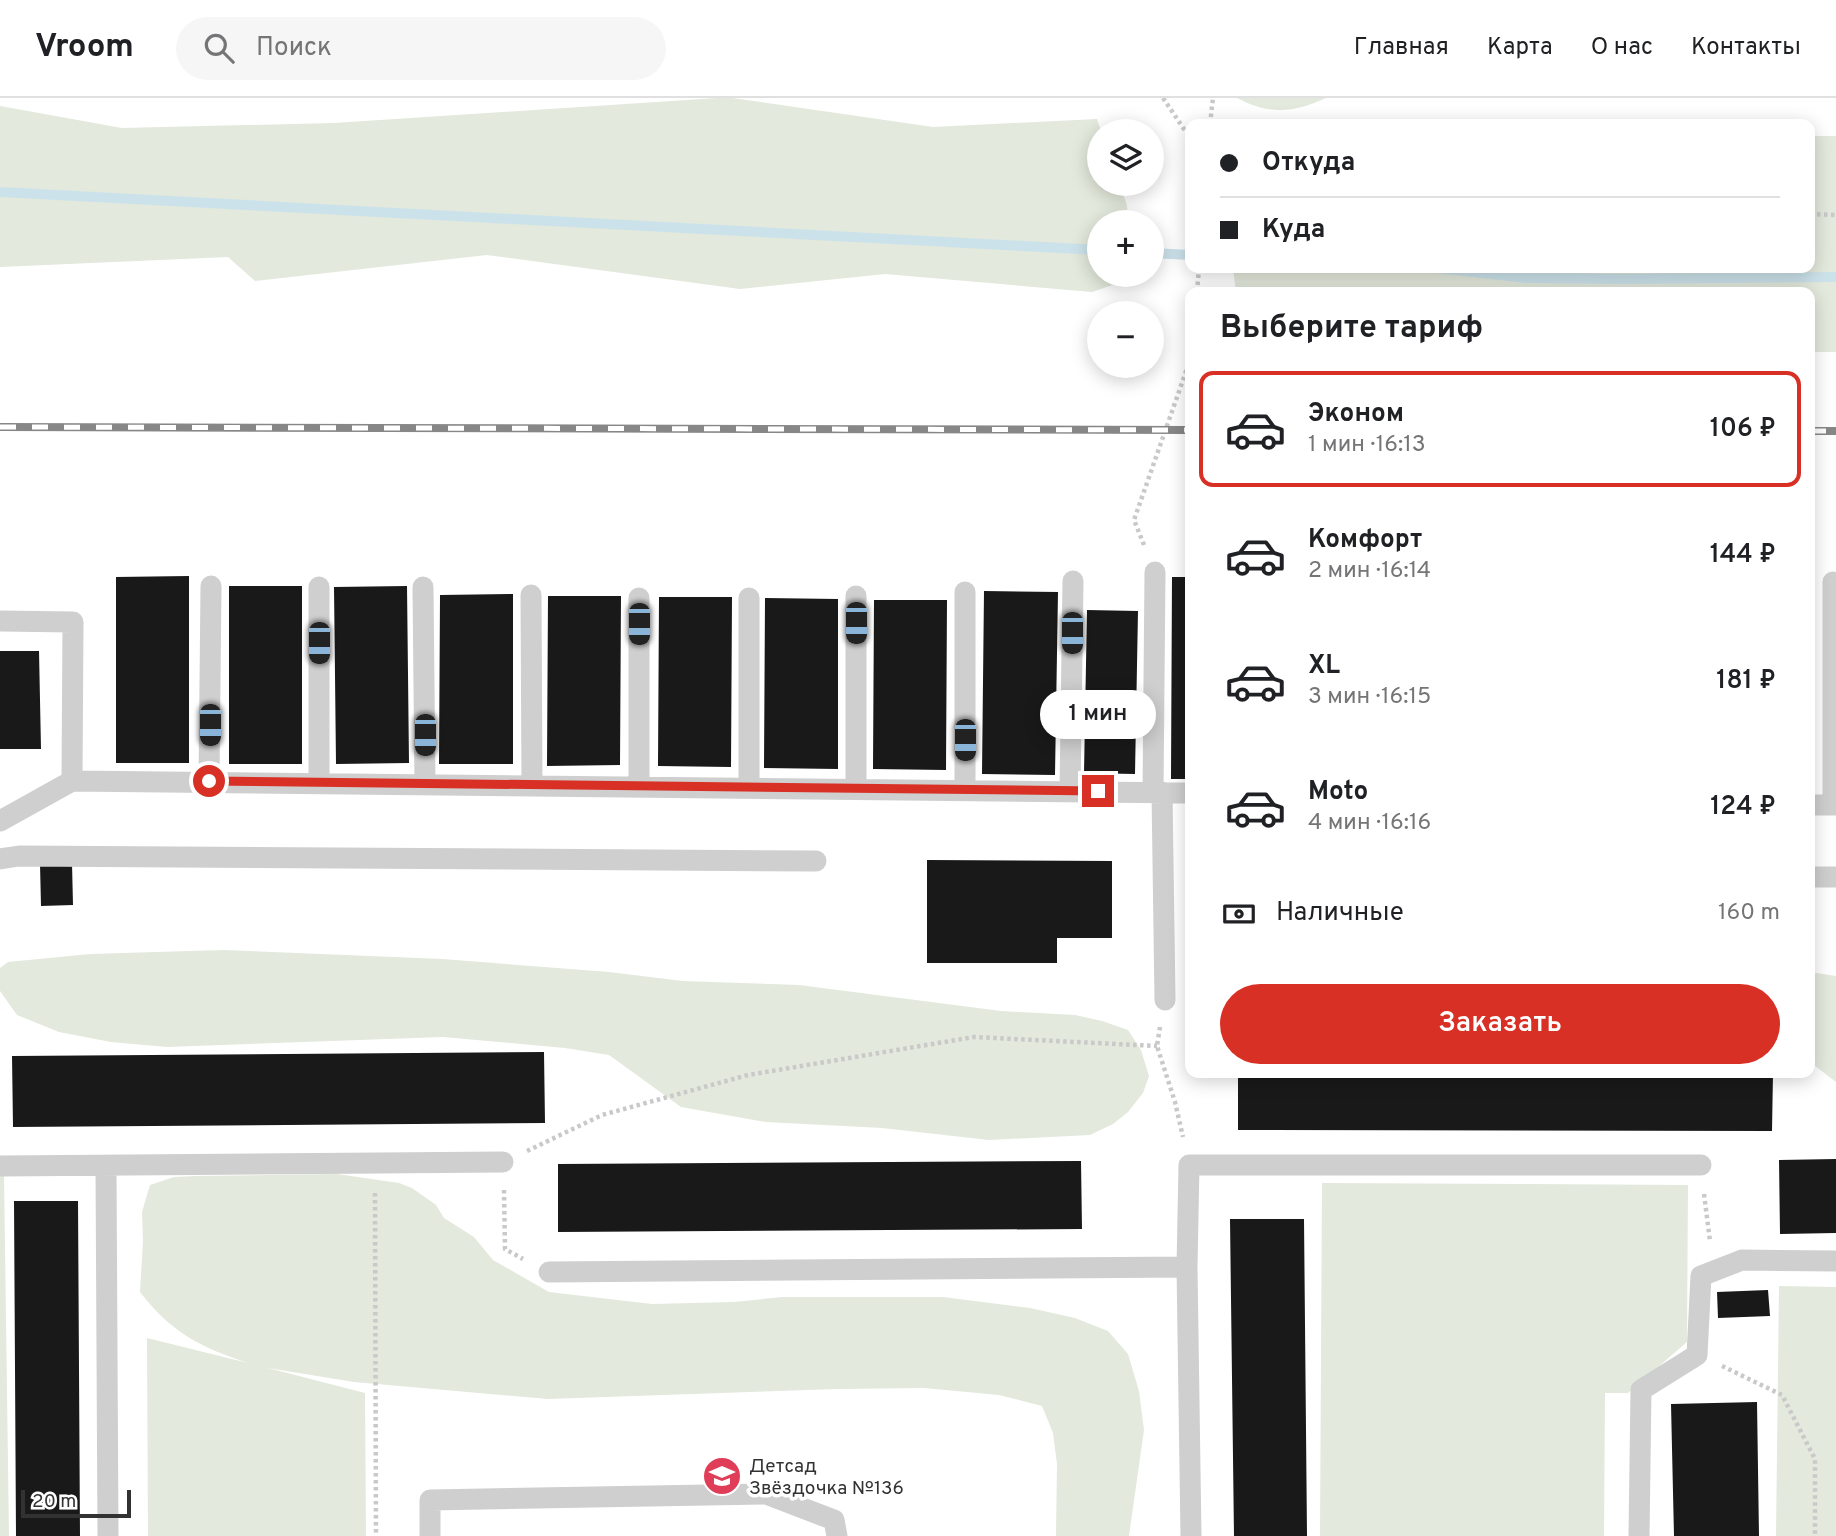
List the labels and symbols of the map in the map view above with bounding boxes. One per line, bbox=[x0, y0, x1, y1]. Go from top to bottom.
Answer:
car bbox=[846, 602, 867, 644]
car bbox=[629, 603, 650, 645]
car bbox=[1062, 612, 1083, 654]
car bbox=[309, 622, 330, 664]
callout: 1 мин bbox=[1040, 690, 1156, 738]
car bbox=[200, 704, 221, 746]
car bbox=[415, 714, 436, 756]
car bbox=[955, 719, 976, 761]
route start bbox=[193, 765, 225, 797]
route end bbox=[1082, 775, 1114, 807]
school or university icon: Детсад Звёздочка №136 bbox=[701, 1455, 743, 1497]
place label: Детсад Звёздочка №136 bbox=[749, 1455, 904, 1501]
scale bar bbox=[21, 1487, 131, 1519]

